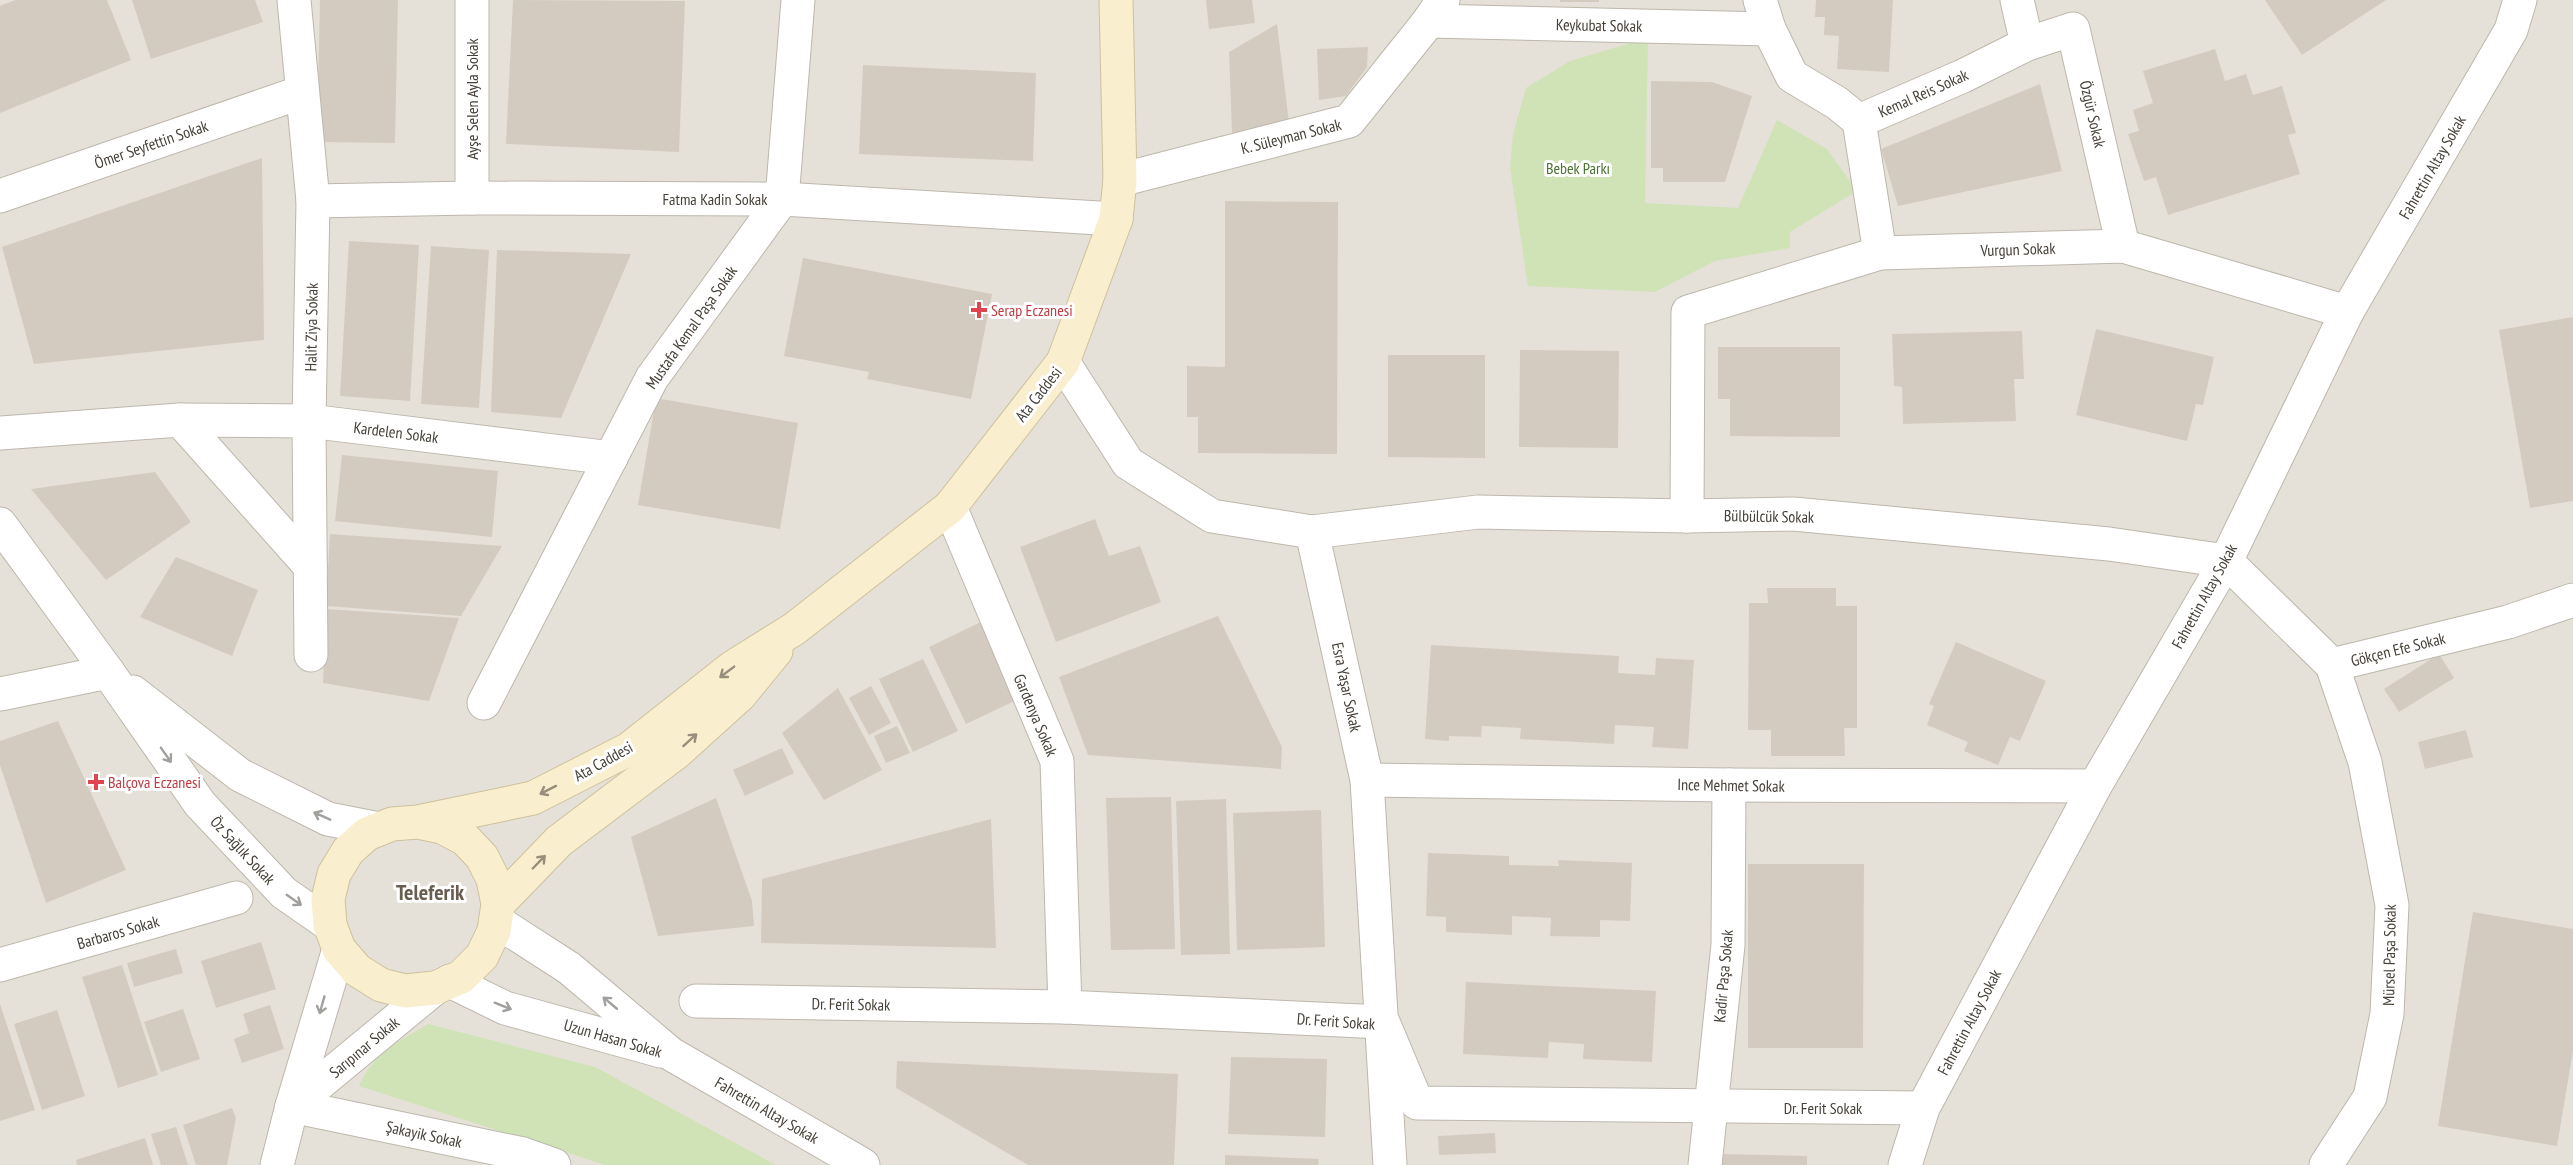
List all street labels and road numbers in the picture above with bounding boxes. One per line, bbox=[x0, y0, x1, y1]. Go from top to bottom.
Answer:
street label: Keykubat Sokak bbox=[1556, 14, 1643, 36]
street label: Ayşe Selen Ayla Sokak bbox=[462, 37, 482, 160]
street label: Kemal Reis Sokak bbox=[1875, 64, 1972, 122]
street label: Özgür Sokak bbox=[2076, 78, 2111, 150]
street label: Fahrettin Altay Sokak bbox=[2394, 111, 2470, 223]
street label: K. Süleyman Sokak bbox=[1239, 114, 1344, 158]
street label: Ömer Seyfettin Sokak bbox=[92, 115, 211, 173]
street label: Fatma Kadin Sokak bbox=[663, 189, 768, 209]
street label: Vurgun Sokak bbox=[1979, 238, 2057, 260]
street label: Mustafa Kemal Paşa Sokak bbox=[641, 261, 742, 393]
street label: Halit Ziya Sokak bbox=[300, 282, 322, 371]
street label: Ata Caddesi bbox=[1010, 362, 1066, 426]
street label: Kardelen Sokak bbox=[352, 417, 440, 447]
street label: Bülbülcük Sokak bbox=[1724, 505, 1815, 527]
street label: Fahrettin Altay Sokak bbox=[2167, 539, 2241, 652]
street label: Gökçen Efe Sokak bbox=[2349, 627, 2448, 670]
street label: Esra Yaşar Sokak bbox=[1328, 640, 1366, 734]
street label: Gardenya Sokak bbox=[1010, 671, 1063, 760]
street label: Ata Caddesi bbox=[570, 737, 636, 785]
street label: Ince Mehmet Sokak bbox=[1677, 774, 1786, 796]
street label: Öz Sağlık Sokak bbox=[206, 812, 280, 889]
street label: Mürsel Paşa Sokak bbox=[2378, 903, 2400, 1006]
street label: Barbaros Sokak bbox=[75, 911, 162, 953]
street label: Kadir Paşa Sokak bbox=[1709, 928, 1737, 1023]
street label: Fahrettin Altay Sokak bbox=[1933, 965, 2006, 1078]
street label: Dr. Ferit Sokak bbox=[812, 993, 891, 1015]
street label: Dr. Ferit Sokak bbox=[1296, 1008, 1377, 1034]
street label: Sarıpınar Sokak bbox=[325, 1011, 404, 1082]
street label: Uzun Hasan Sokak bbox=[562, 1014, 665, 1062]
street label: Fahrettin Altay Sokak bbox=[711, 1072, 823, 1148]
street label: Dr. Ferit Sokak bbox=[1784, 1098, 1863, 1118]
street label: Şakayik Sokak bbox=[384, 1116, 465, 1152]

